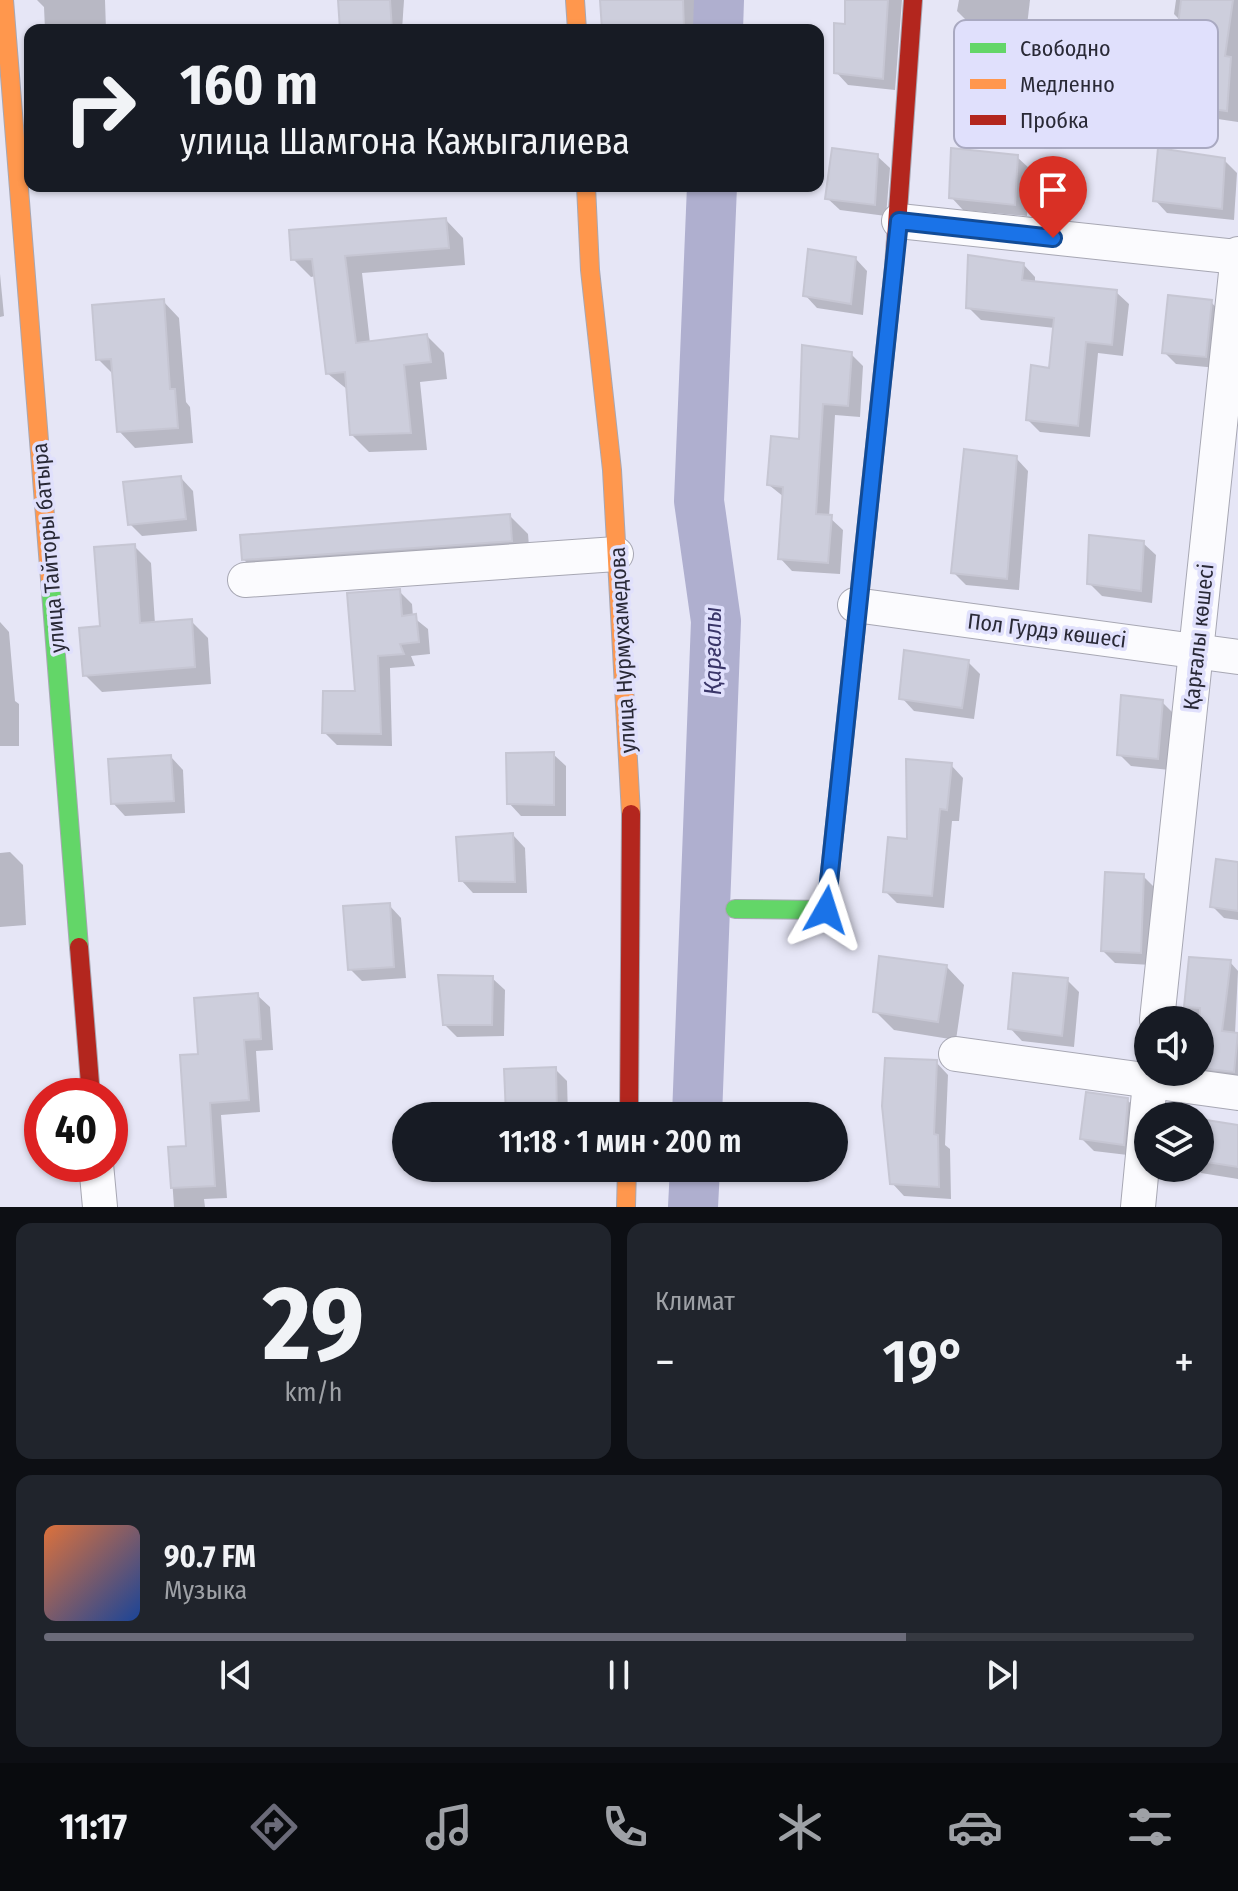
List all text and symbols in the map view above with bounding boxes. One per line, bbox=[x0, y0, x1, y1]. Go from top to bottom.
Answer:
legend bbox=[954, 20, 1218, 148]
text: Свободно bbox=[1020, 35, 1111, 62]
text: 160 m bbox=[180, 52, 318, 119]
icon: right bbox=[48, 56, 152, 160]
text: Медленно bbox=[1020, 71, 1115, 98]
text: Пробка bbox=[1020, 107, 1089, 134]
text: улица Шамгона Кажыгалиева bbox=[180, 120, 630, 164]
pin bbox=[1019, 156, 1087, 238]
icon: arrive bbox=[1031, 168, 1075, 212]
street label: улица Тайторы батыра bbox=[26, 442, 71, 654]
street label: улица Нурмухамедова bbox=[604, 546, 641, 754]
street label: Қарғалы көшесі bbox=[1177, 562, 1220, 712]
water label: Қарғалы bbox=[699, 607, 727, 695]
street label: Пол Гурдэ көшесі bbox=[966, 607, 1128, 654]
position arrow bbox=[784, 868, 868, 952]
map controls bbox=[1134, 1006, 1214, 1182]
button: sound bbox=[1134, 1006, 1214, 1086]
speed limit sign: 40 bbox=[24, 1078, 128, 1182]
button: layers bbox=[1134, 1102, 1214, 1182]
text: 11:18 · 1 мин · 200 m bbox=[499, 1124, 741, 1160]
text: 29 bbox=[263, 1262, 364, 1387]
text: Климат bbox=[655, 1286, 735, 1317]
text: 19° bbox=[883, 1326, 966, 1398]
text: − bbox=[655, 1336, 675, 1389]
text: + bbox=[1174, 1336, 1194, 1389]
text: km/h bbox=[285, 1377, 342, 1408]
text: 90.7 FM bbox=[164, 1539, 256, 1575]
text: Музыка bbox=[164, 1575, 247, 1606]
icon: previous bbox=[214, 1653, 258, 1697]
icon: pause bbox=[597, 1653, 641, 1697]
icon: next bbox=[980, 1653, 1024, 1697]
icon: directions bbox=[246, 1799, 302, 1855]
icon: music bbox=[421, 1799, 477, 1855]
icon: phone bbox=[597, 1799, 653, 1855]
icon: climate bbox=[772, 1799, 828, 1855]
icon: car bbox=[947, 1799, 1003, 1855]
icon: filters bbox=[1122, 1799, 1178, 1855]
text: 11:17 bbox=[60, 1805, 127, 1849]

